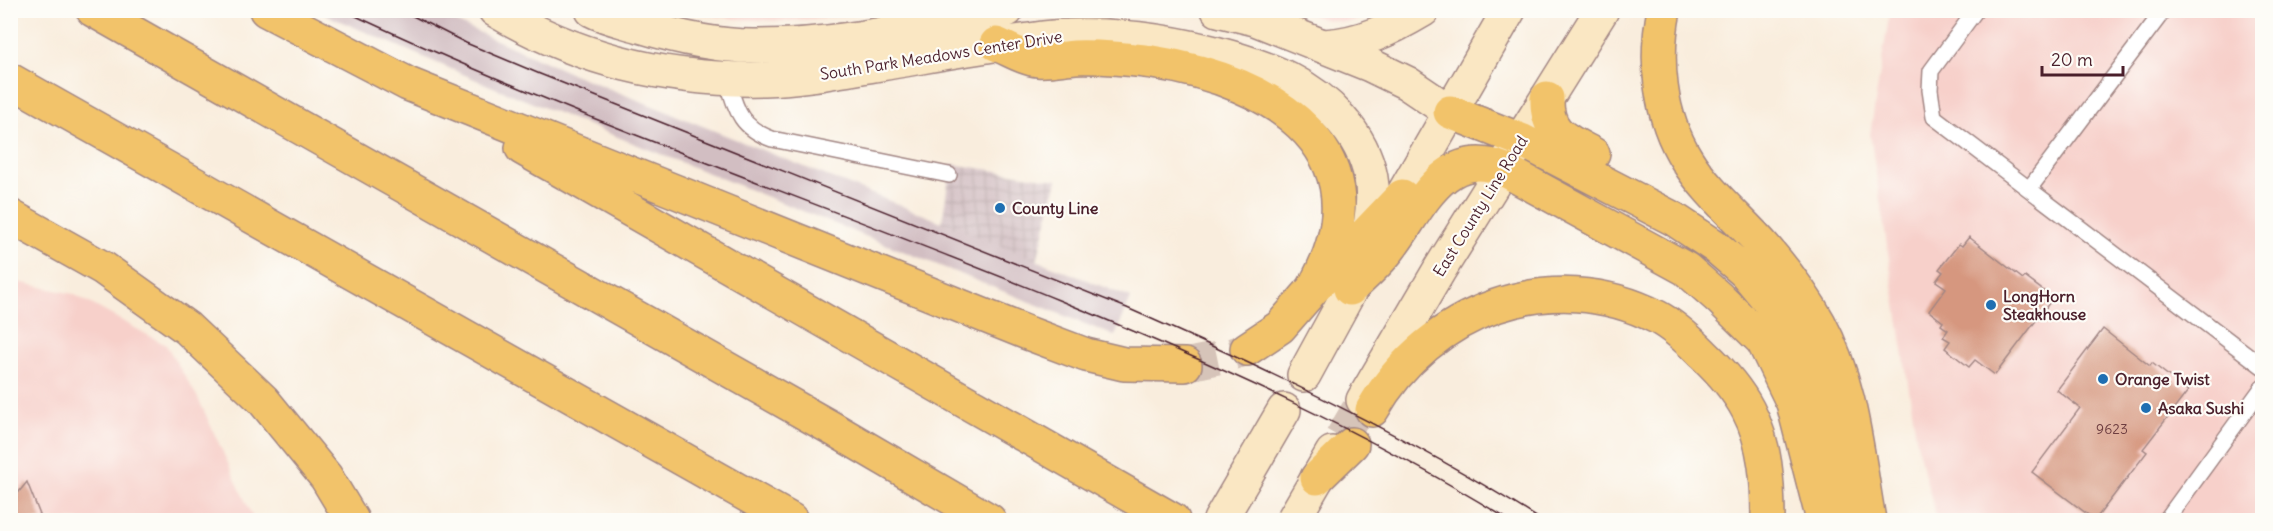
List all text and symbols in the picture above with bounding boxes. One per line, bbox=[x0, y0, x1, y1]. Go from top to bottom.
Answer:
street label: South Park Meadows Center Drive bbox=[818, 26, 1064, 84]
scale bar bbox=[2042, 39, 2123, 77]
text: 20 m bbox=[2051, 48, 2093, 71]
street label: East County Line Road bbox=[1428, 132, 1532, 280]
place label: County Line bbox=[1012, 198, 1099, 219]
marker: County Line bbox=[993, 201, 1007, 215]
place label: LongHorn Steakhouse bbox=[2003, 286, 2087, 324]
marker: LongHorn Steakhouse bbox=[1984, 298, 1998, 312]
place label: Orange Twist bbox=[2115, 369, 2210, 390]
marker: Orange Twist bbox=[2096, 372, 2110, 386]
place label: Asaka Sushi bbox=[2158, 398, 2244, 418]
marker: Asaka Sushi bbox=[2139, 401, 2153, 415]
house number: 9623 bbox=[2096, 420, 2128, 438]

